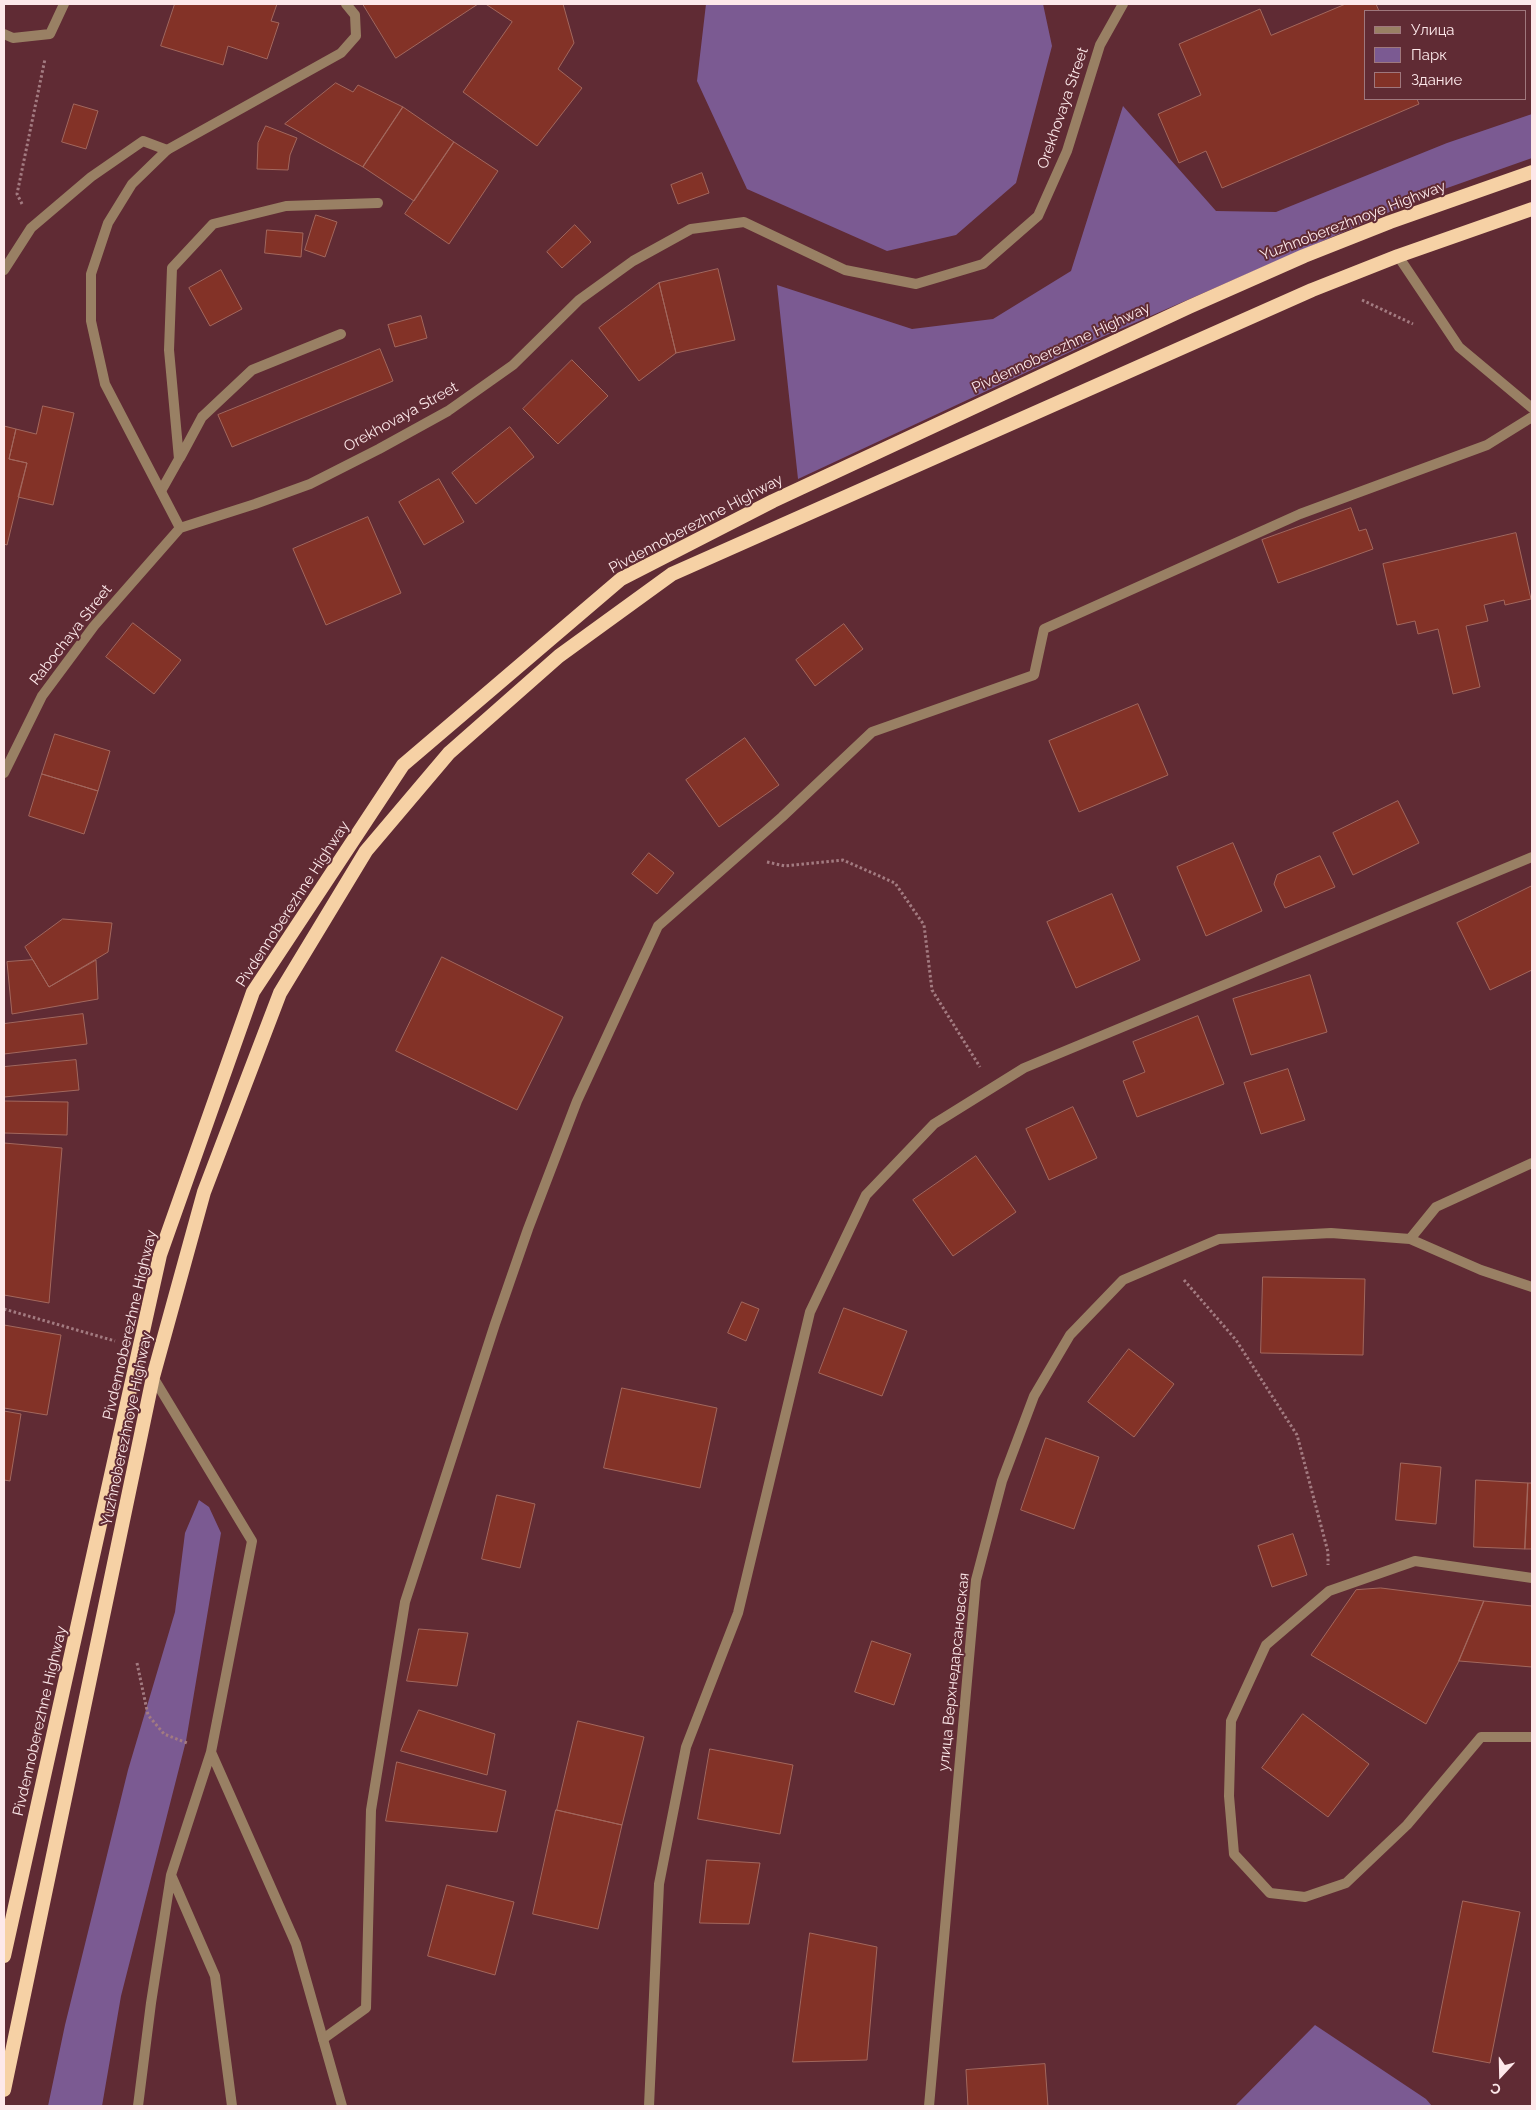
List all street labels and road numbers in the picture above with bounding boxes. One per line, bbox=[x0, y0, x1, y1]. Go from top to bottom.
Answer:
street label: Orekhovaya Street bbox=[1034, 45, 1092, 171]
street label: Yuzhnoberezhnoye Highway bbox=[1258, 177, 1448, 265]
street label: Pivdennoberezhne Highway bbox=[969, 299, 1153, 397]
street label: Orekhovaya Street bbox=[341, 378, 461, 456]
street label: Pivdennoberezhne Highway bbox=[606, 470, 786, 578]
street label: Rabochaya Street bbox=[26, 581, 116, 689]
street label: Pivdennoberezhne Highway bbox=[233, 818, 353, 990]
street label: Pivdennoberezhne Highway bbox=[99, 1228, 161, 1422]
street label: Yuzhnoberezhnoye Highway bbox=[98, 1330, 156, 1528]
street label: улица Верхнедарсановская bbox=[935, 1572, 973, 1772]
street label: Pivdennoberezhne Highway bbox=[9, 1624, 71, 1818]

